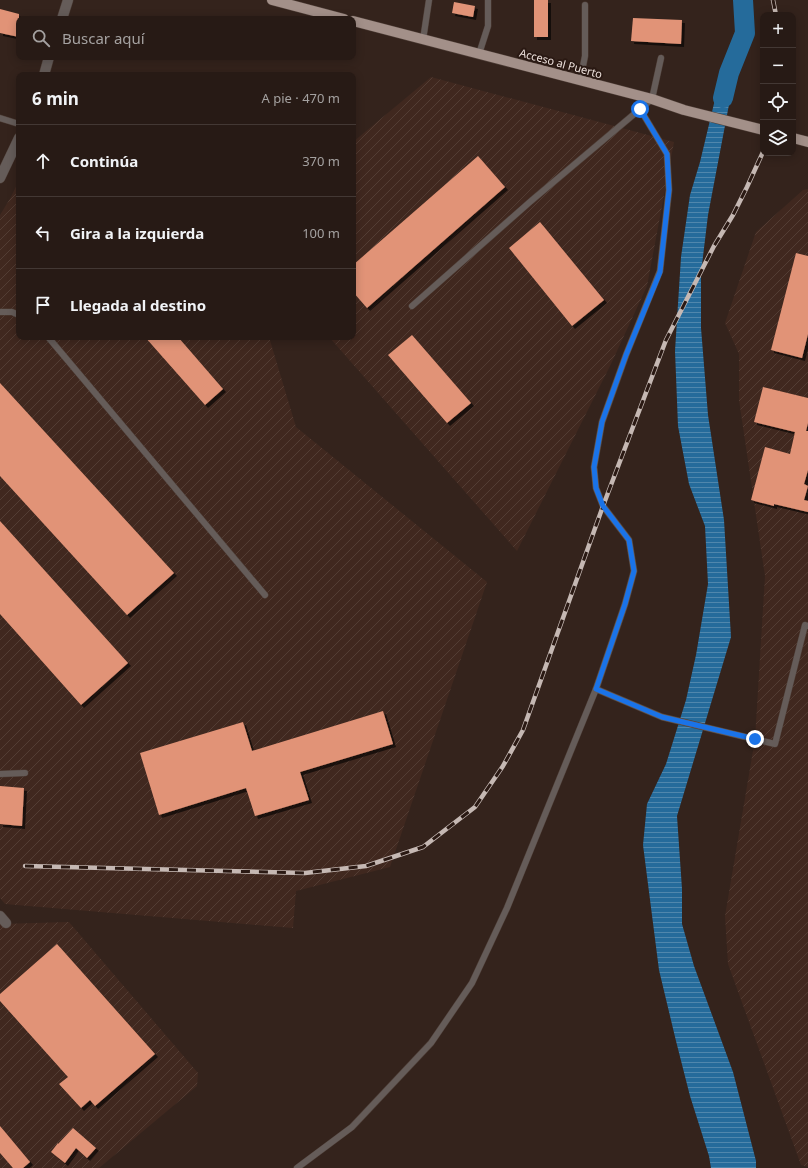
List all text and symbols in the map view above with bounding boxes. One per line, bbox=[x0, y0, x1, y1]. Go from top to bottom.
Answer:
map controls bbox=[760, 12, 796, 156]
button: + bbox=[760, 12, 796, 48]
search box bbox=[16, 16, 356, 60]
icon: search bbox=[30, 27, 52, 49]
text: Buscar aquí bbox=[62, 28, 145, 48]
street label: Acceso al Puerto bbox=[518, 45, 604, 81]
button: − bbox=[760, 48, 796, 84]
button: locate bbox=[760, 84, 796, 120]
text: 6 min bbox=[32, 87, 79, 110]
text: A pie · 470 m bbox=[262, 89, 340, 107]
route start bbox=[631, 100, 649, 118]
button: layers bbox=[760, 120, 796, 156]
icon: ahead bbox=[32, 150, 54, 172]
text: Continúa bbox=[70, 151, 138, 171]
text: 370 m bbox=[302, 152, 340, 170]
icon: left bbox=[32, 222, 54, 244]
text: Gira a la izquierda bbox=[70, 223, 204, 243]
text: 100 m bbox=[302, 224, 340, 242]
icon: arrive bbox=[32, 294, 54, 316]
text: Llegada al destino bbox=[70, 295, 206, 315]
route end bbox=[746, 730, 764, 748]

